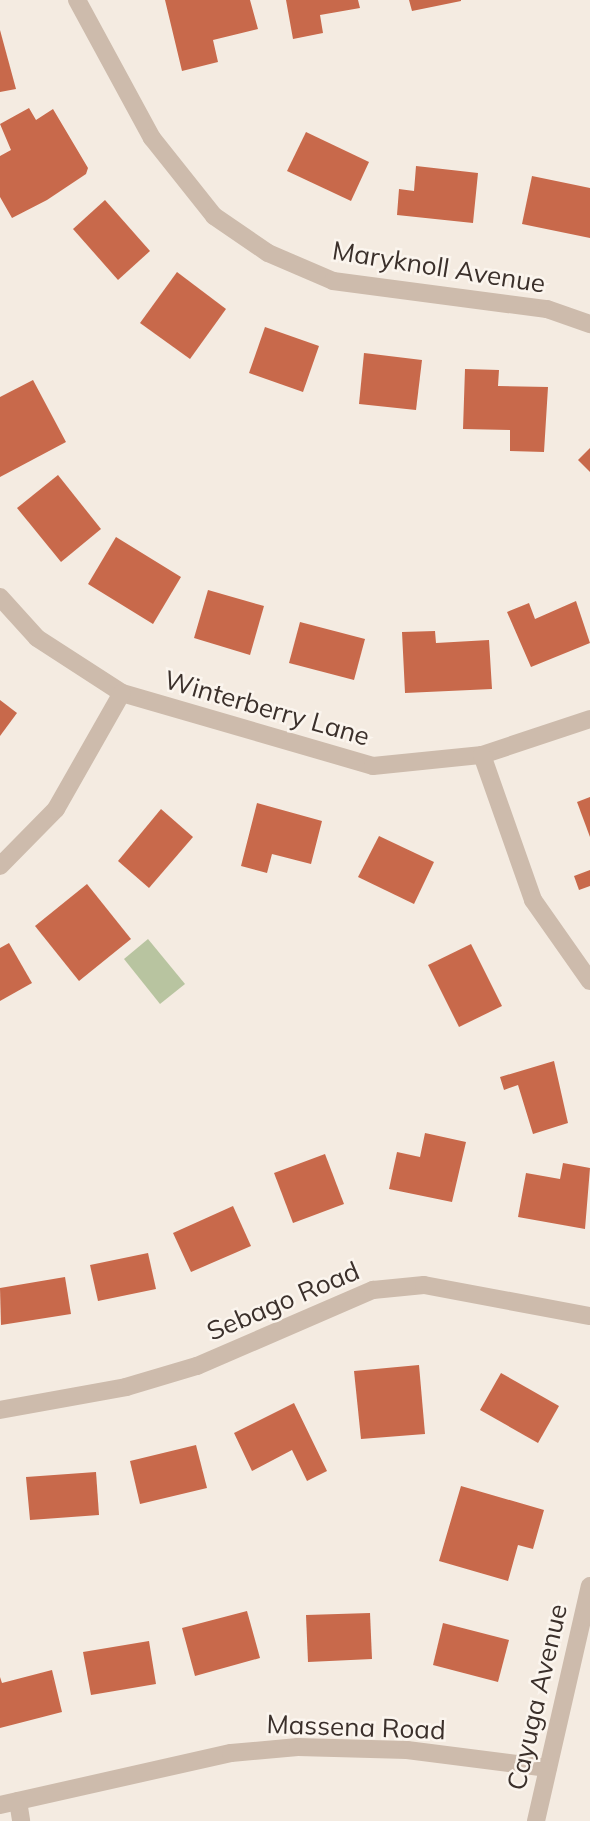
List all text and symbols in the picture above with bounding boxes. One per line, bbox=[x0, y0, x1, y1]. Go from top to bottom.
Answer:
street label: Maryknoll Avenue bbox=[330, 235, 548, 299]
street label: Winterberry Lane bbox=[161, 664, 373, 752]
street label: Sebago Road bbox=[202, 1255, 364, 1347]
street label: Cayuga Avenue bbox=[500, 1601, 574, 1793]
street label: Massena Road bbox=[266, 1708, 446, 1746]

